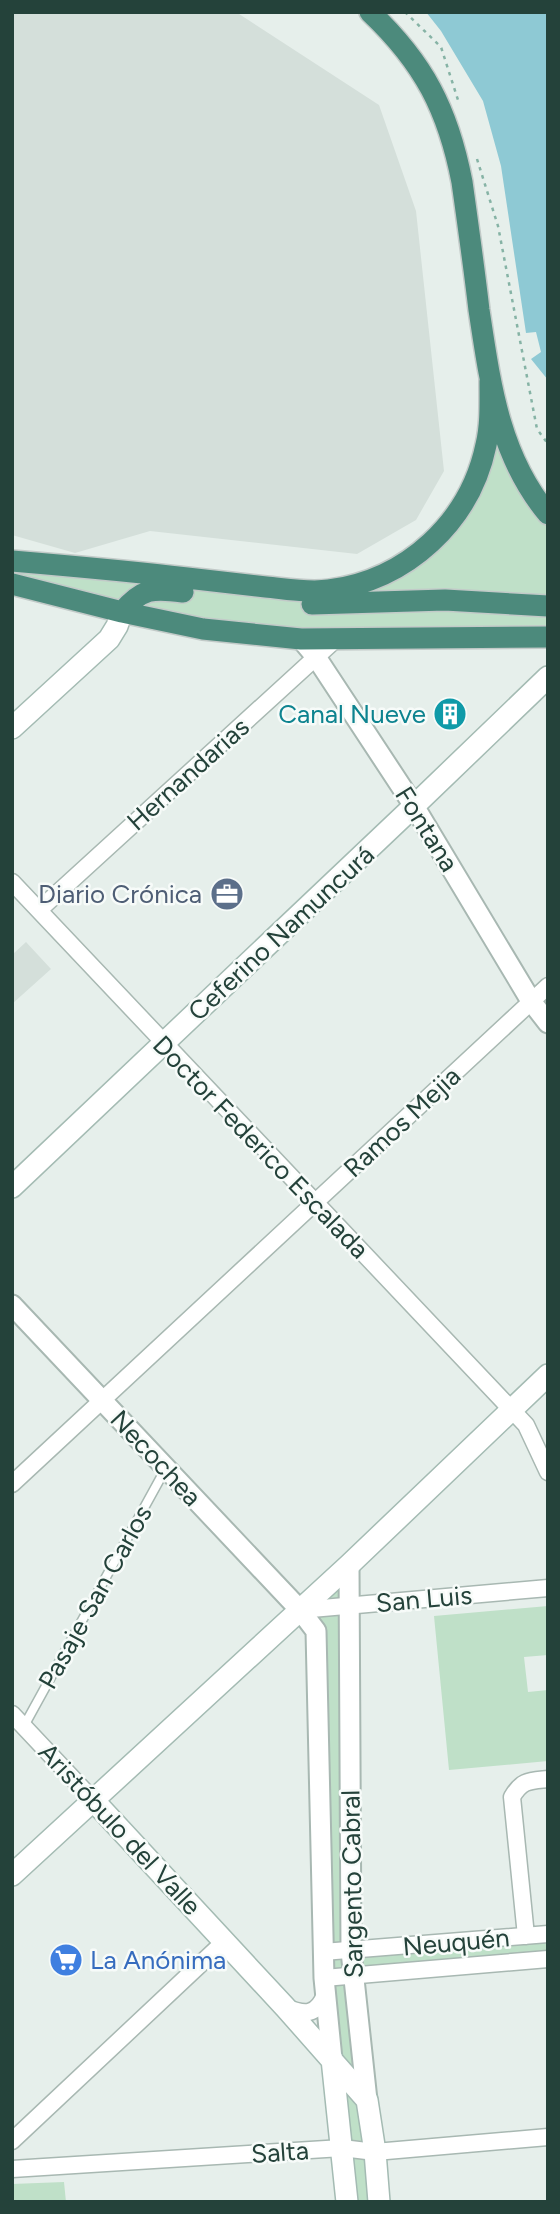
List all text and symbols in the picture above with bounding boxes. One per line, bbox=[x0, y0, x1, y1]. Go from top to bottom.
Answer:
building icon: Canal Nueve bbox=[431, 695, 469, 733]
place label: Canal Nueve bbox=[278, 698, 426, 730]
street label: Hernandarias bbox=[120, 711, 256, 837]
street label: Fontana bbox=[388, 781, 466, 877]
street label: Ceferino Namuncurá bbox=[181, 839, 381, 1027]
office icon: Diario Crónica bbox=[208, 875, 246, 913]
place label: Diario Crónica bbox=[38, 878, 202, 910]
street label: Doctor Federico Escalada bbox=[146, 1029, 376, 1265]
street label: Ramos Mejia bbox=[337, 1060, 467, 1184]
street label: Necochea bbox=[104, 1403, 208, 1513]
street label: Pasaje San Carlos bbox=[31, 1500, 159, 1694]
street label: San Luis bbox=[375, 1579, 473, 1619]
street label: Aristóbulo del Valle bbox=[32, 1736, 208, 1922]
street label: Sargento Cabral bbox=[334, 1790, 370, 1978]
street label: Neuquén bbox=[401, 1921, 511, 1963]
supermarket icon: La Anónima bbox=[47, 1941, 85, 1979]
place label: La Anónima bbox=[90, 1944, 226, 1976]
street label: Salta bbox=[250, 2134, 310, 2170]

